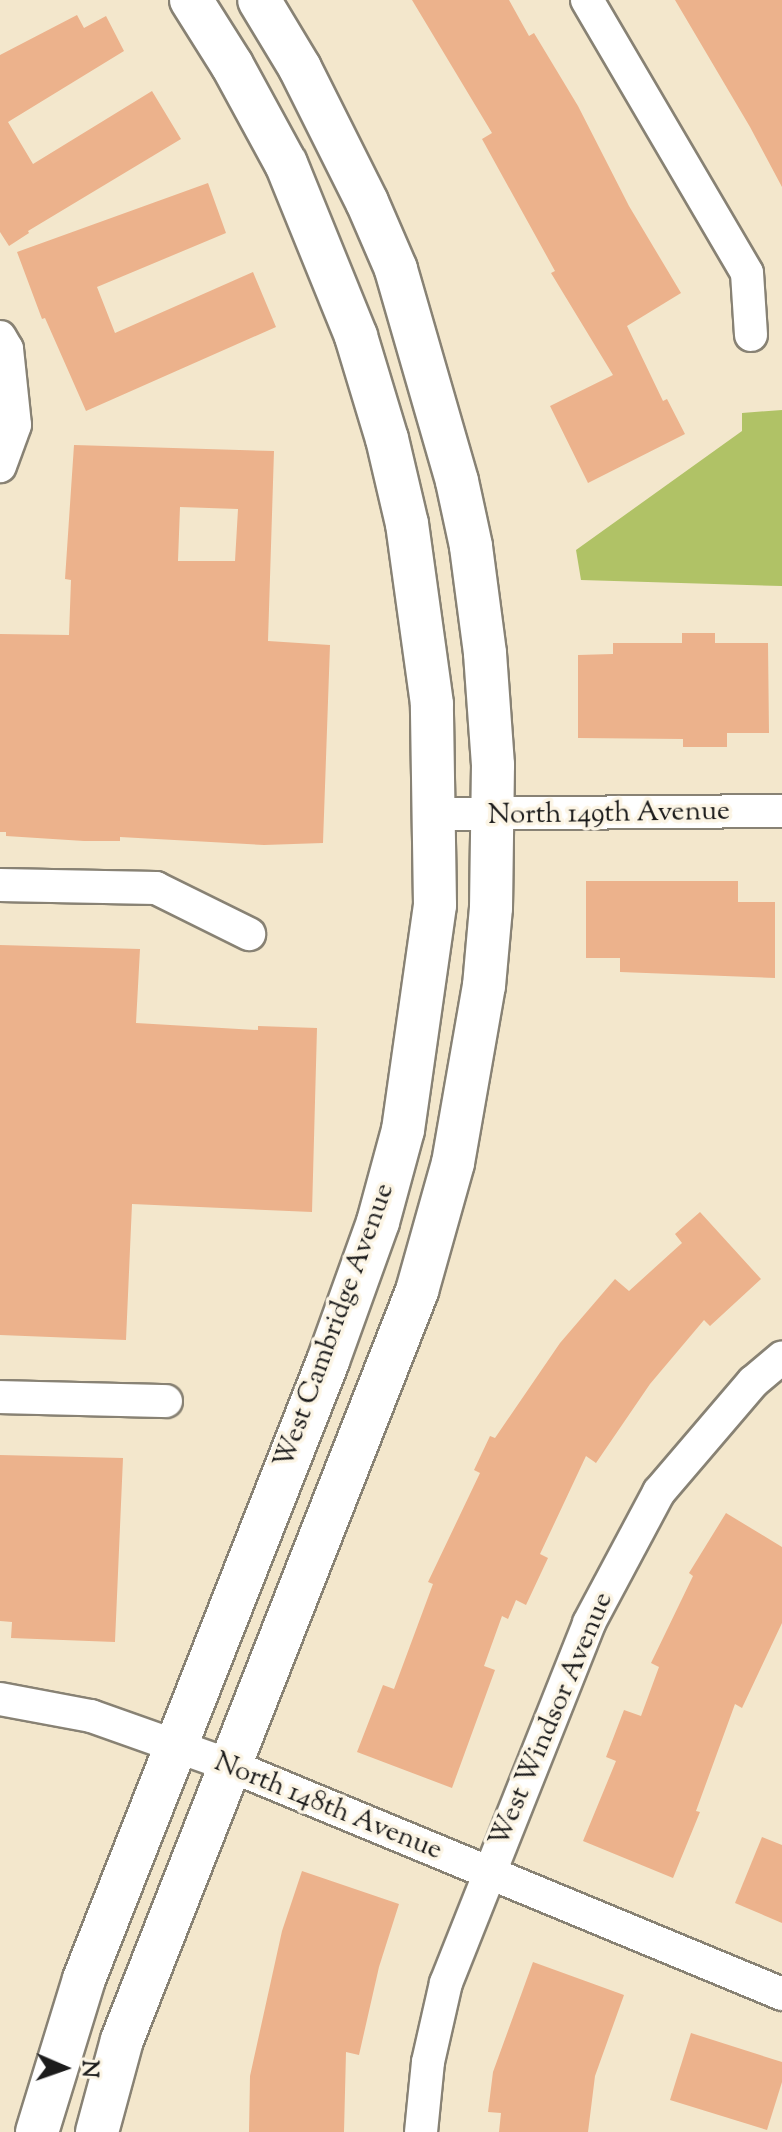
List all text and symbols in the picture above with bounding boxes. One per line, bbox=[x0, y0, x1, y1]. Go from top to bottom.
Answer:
street label: North 149th Avenue bbox=[488, 795, 730, 833]
street label: West Cambridge Avenue bbox=[268, 1179, 402, 1473]
street label: West Windsor Avenue bbox=[483, 1587, 621, 1853]
street label: North 148th Avenue bbox=[209, 1746, 447, 1868]
north arrow bbox=[24, 2028, 104, 2108]
text: N bbox=[72, 2060, 104, 2078]

